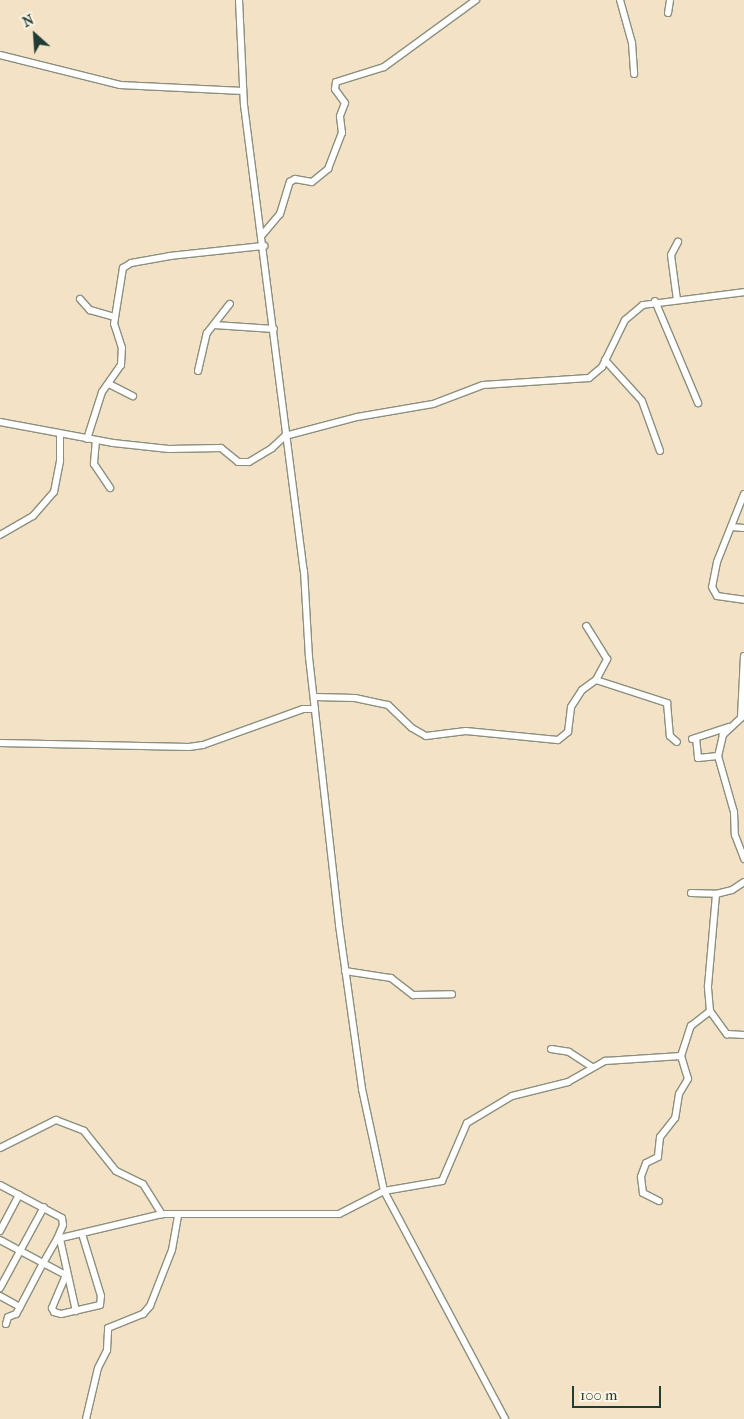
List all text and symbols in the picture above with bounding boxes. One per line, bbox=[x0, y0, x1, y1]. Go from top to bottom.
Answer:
north arrow bbox=[10, 10, 60, 60]
text: N bbox=[20, 11, 37, 31]
scale bar bbox=[574, 1376, 663, 1408]
text: 100 m bbox=[580, 1386, 618, 1404]

